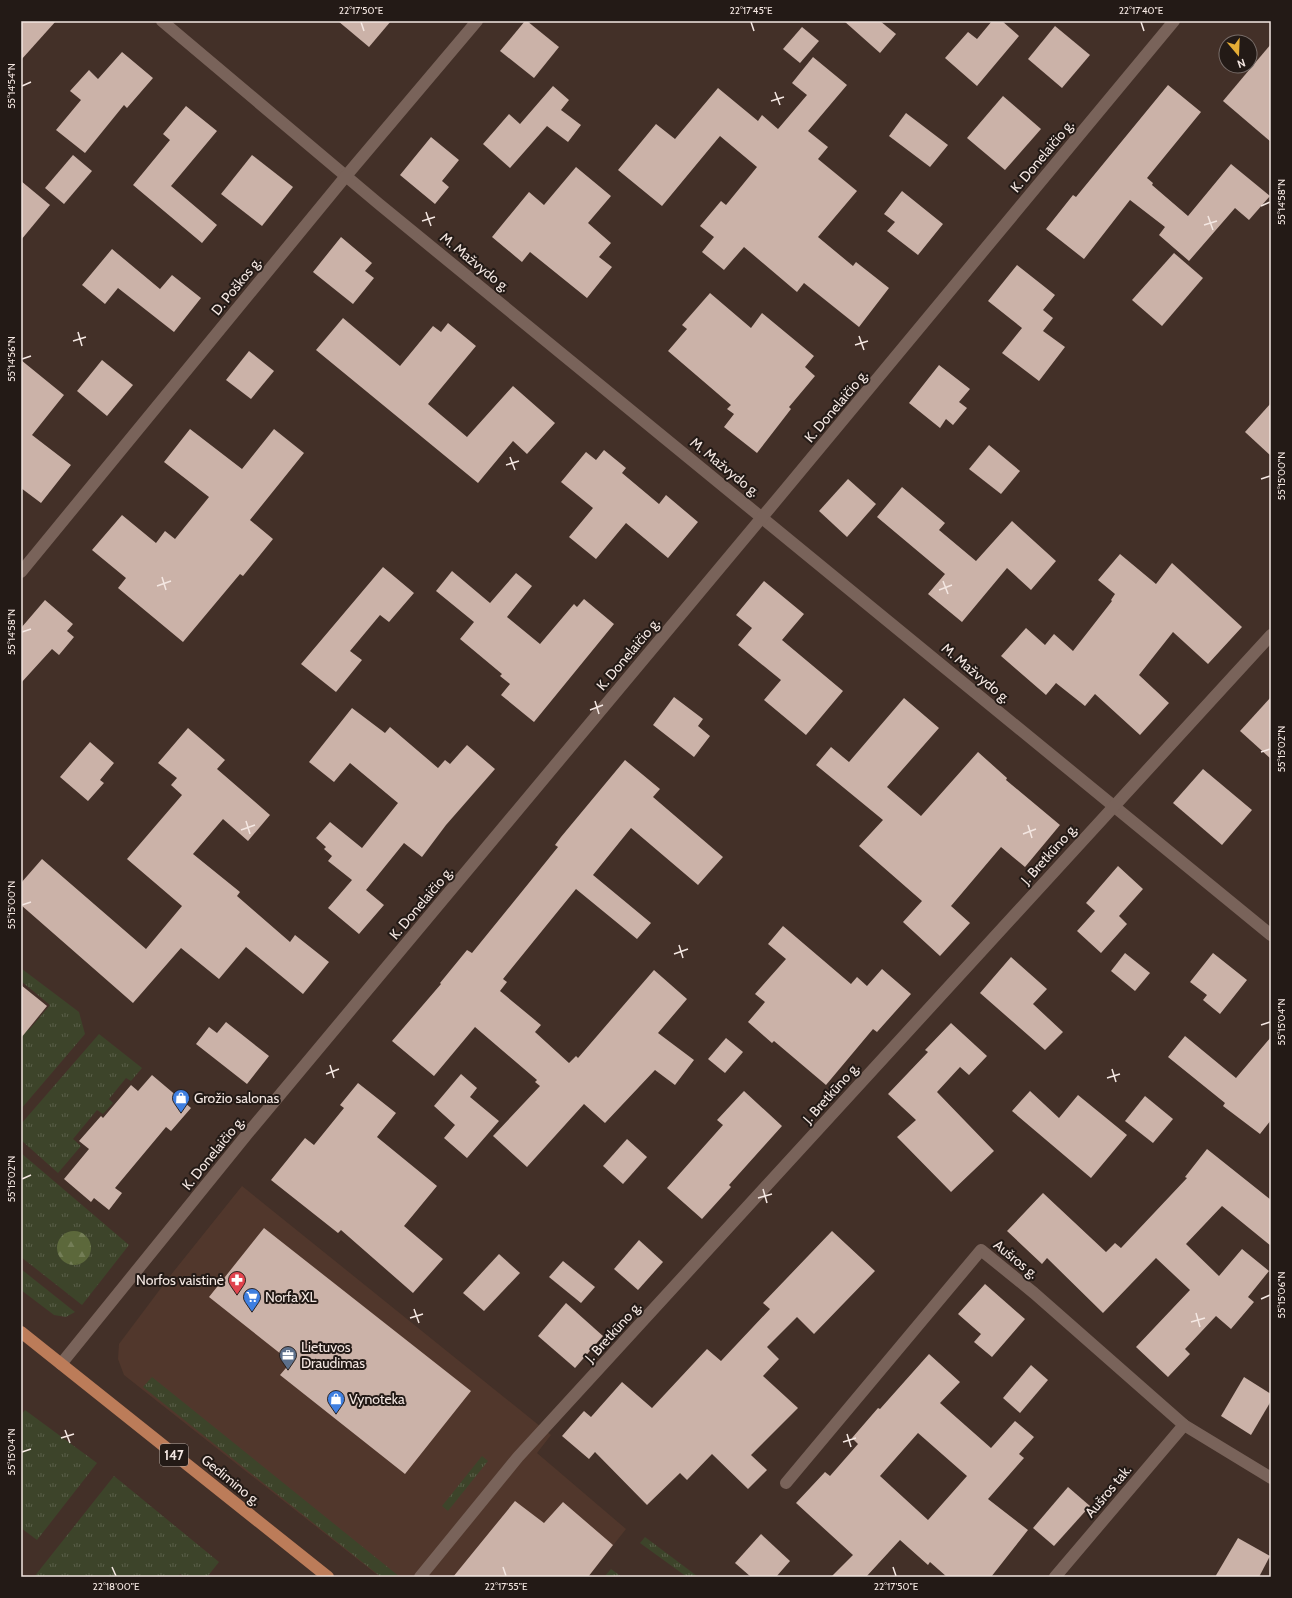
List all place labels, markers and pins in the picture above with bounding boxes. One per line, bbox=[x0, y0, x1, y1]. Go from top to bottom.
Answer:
shop icon: Grožio salonas bbox=[171, 1088, 191, 1113]
place label: Grožio salonas bbox=[194, 1089, 280, 1107]
pharmacy icon: Norfos vaistinė bbox=[227, 1270, 247, 1295]
place label: Norfos vaistinė bbox=[136, 1271, 224, 1289]
supermarket icon: Norfa XL bbox=[242, 1287, 262, 1312]
place label: Norfa XL bbox=[265, 1288, 317, 1306]
place label: Lietuvos Draudimas bbox=[301, 1338, 365, 1372]
office icon: Lietuvos Draudimas bbox=[278, 1345, 298, 1370]
shop icon: Vynoteka bbox=[326, 1389, 346, 1414]
place label: Vynoteka bbox=[349, 1390, 405, 1408]

